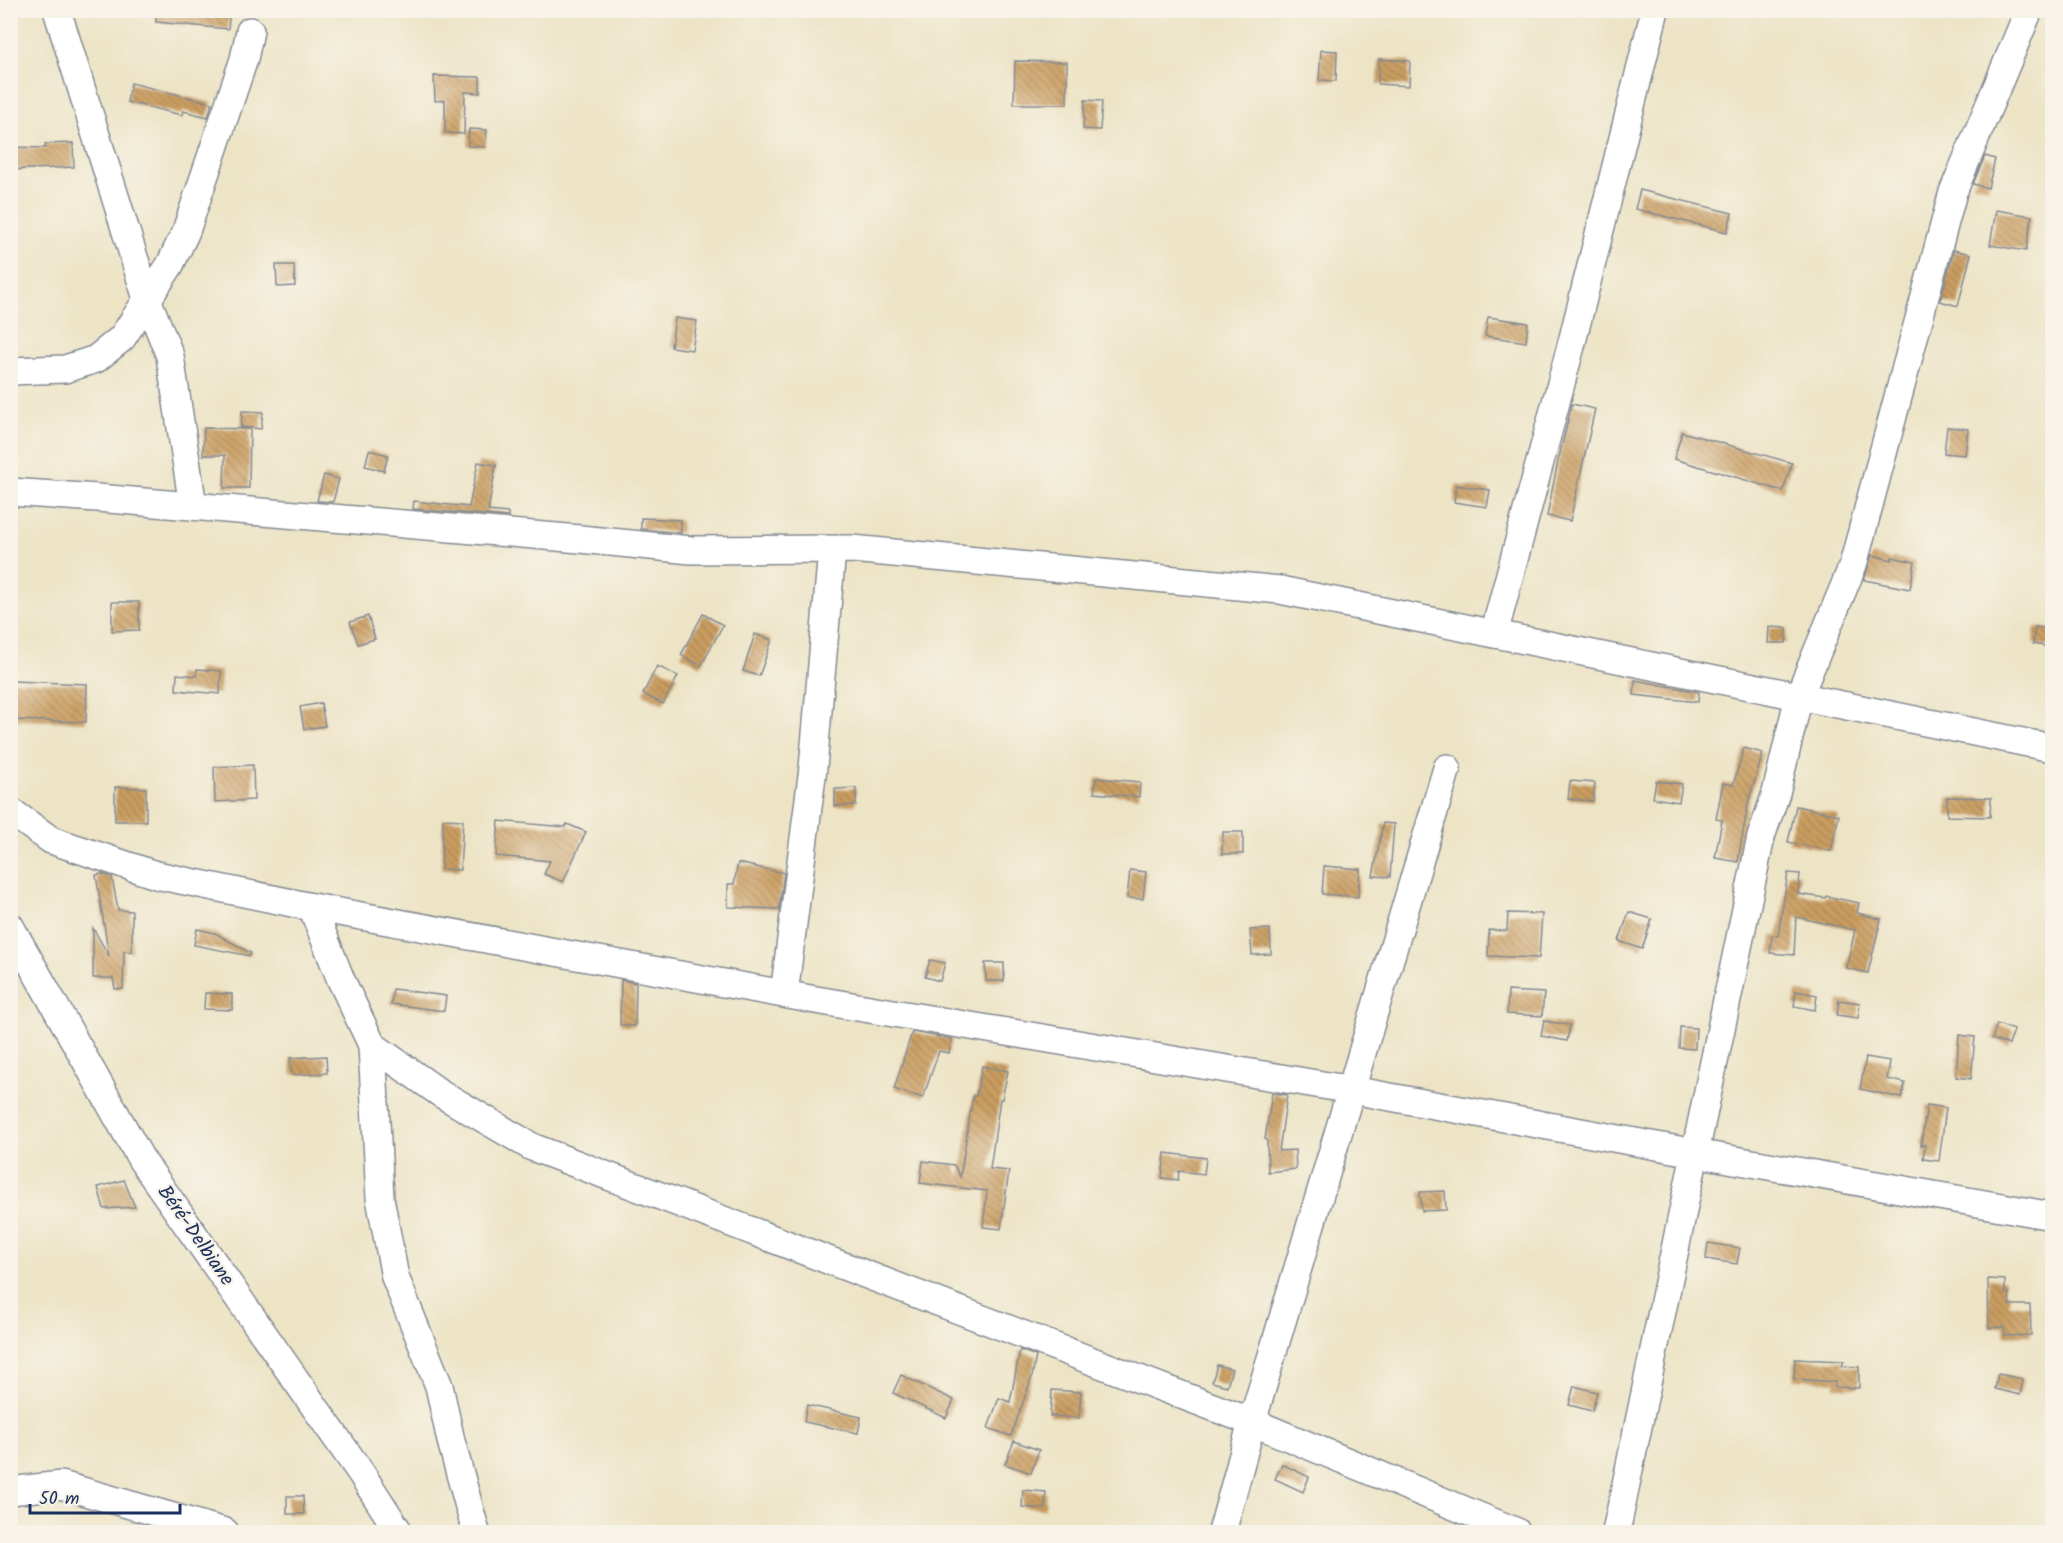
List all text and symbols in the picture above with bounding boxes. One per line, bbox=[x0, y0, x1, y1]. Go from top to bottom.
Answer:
street label: Béré-Delbiane bbox=[148, 1179, 242, 1293]
scale bar bbox=[30, 1477, 180, 1515]
text: 50 m bbox=[39, 1485, 79, 1514]

